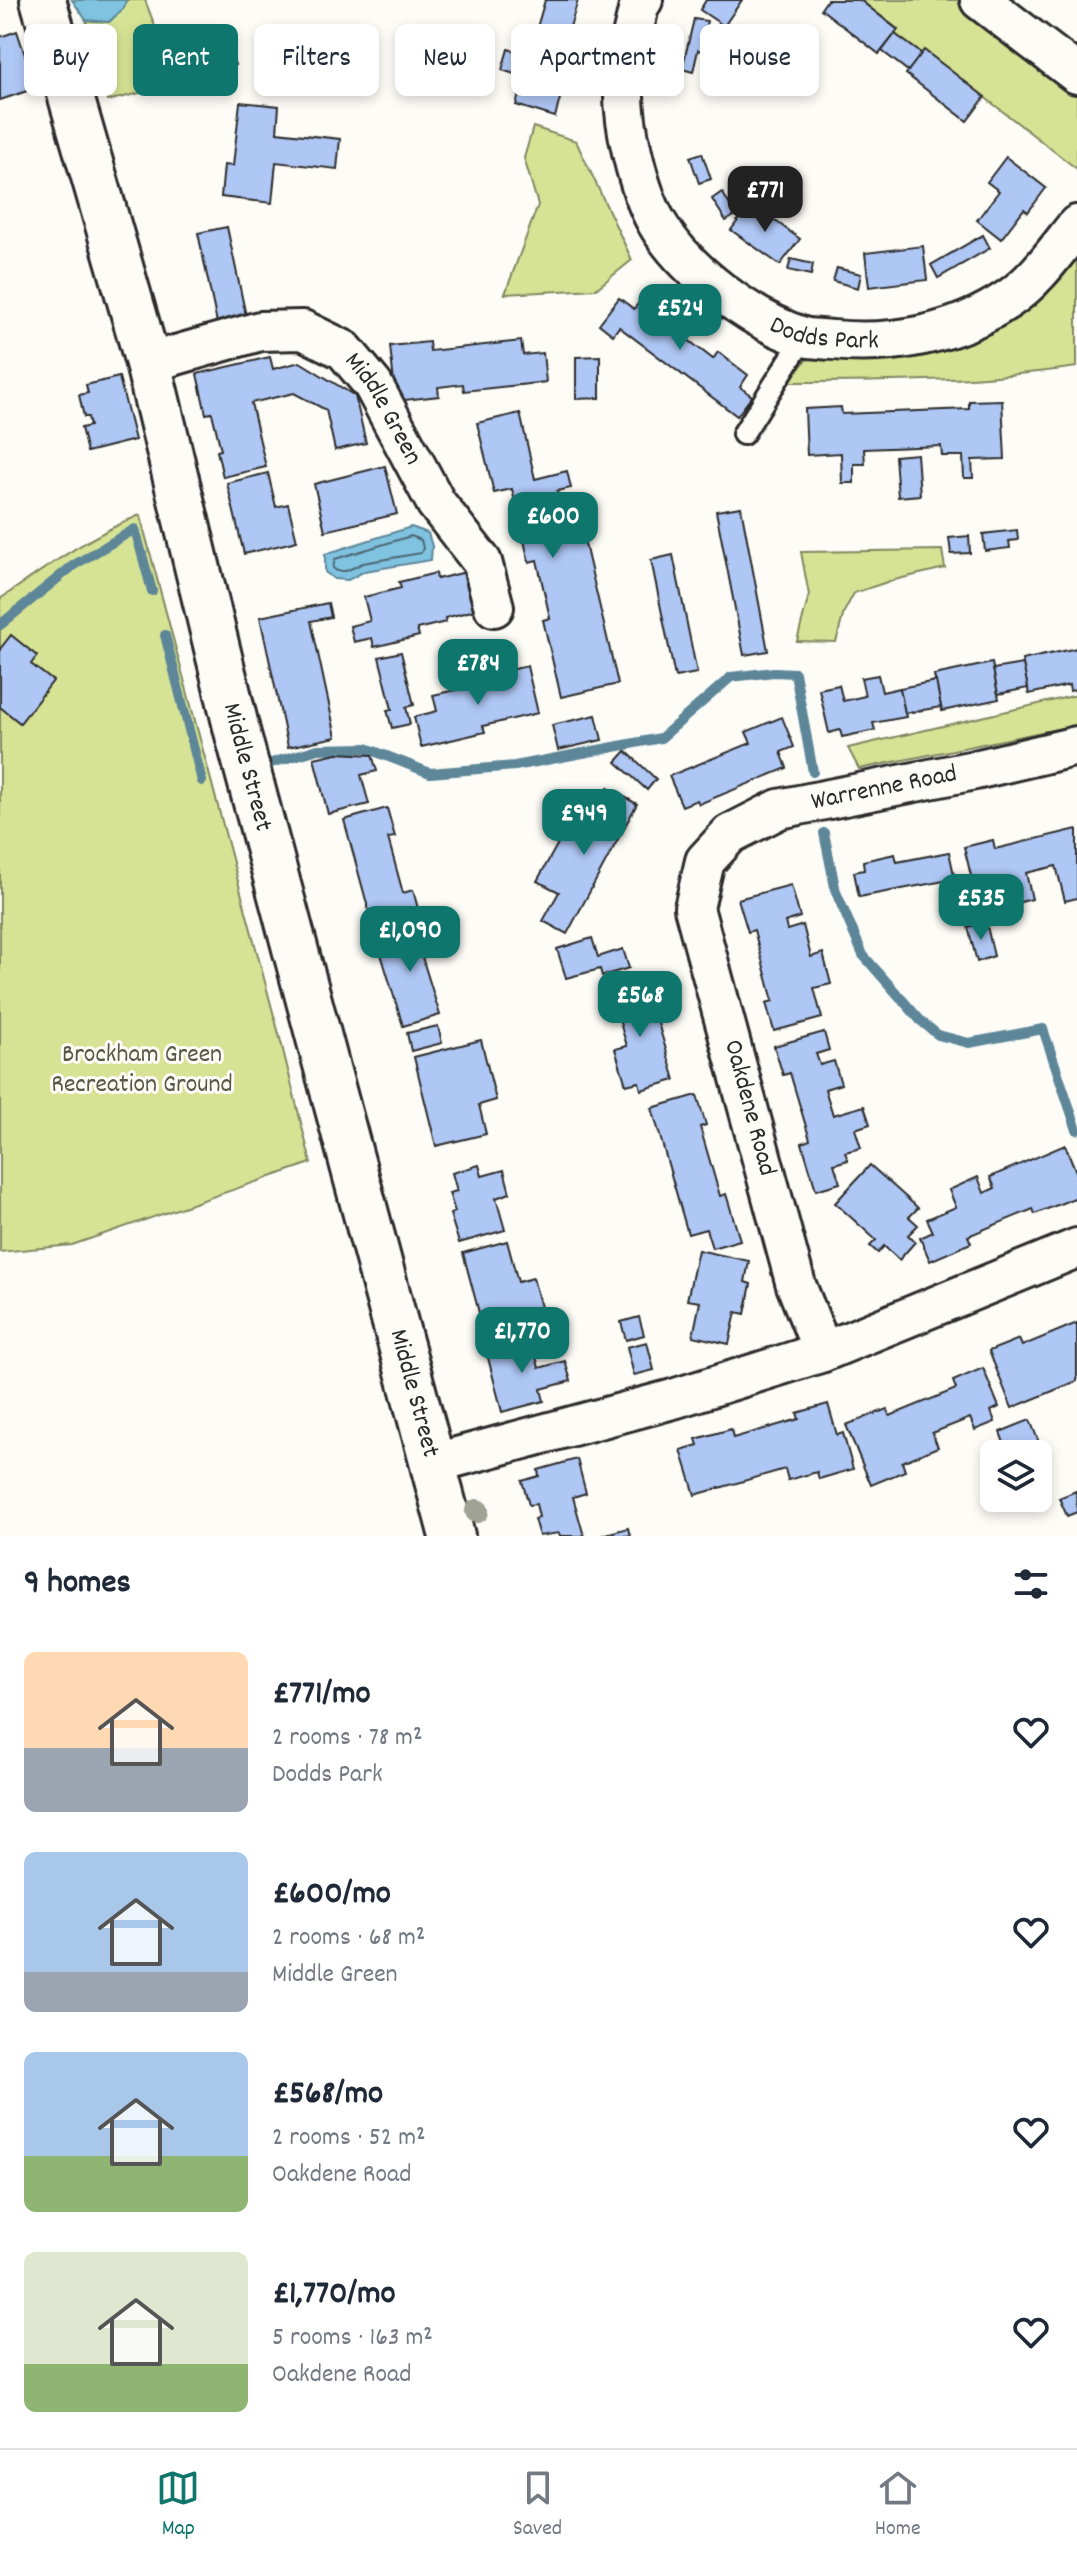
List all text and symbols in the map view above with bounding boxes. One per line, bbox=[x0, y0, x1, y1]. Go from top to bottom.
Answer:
chip: Buy bbox=[24, 24, 117, 96]
chip: Rent bbox=[133, 24, 238, 96]
chip: Filters bbox=[254, 24, 379, 96]
chip: New bbox=[395, 24, 495, 96]
chip: Apartment bbox=[511, 24, 684, 96]
chip: House bbox=[700, 24, 819, 96]
pin: £771 bbox=[718, 166, 812, 234]
text: £771 bbox=[746, 173, 784, 210]
pin: £524 bbox=[633, 284, 727, 352]
text: £524 bbox=[656, 291, 704, 328]
street label: Dodds Park bbox=[763, 307, 879, 360]
street label: Middle Green bbox=[335, 344, 431, 472]
pin: £600 bbox=[506, 492, 600, 560]
text: £600 bbox=[526, 499, 580, 536]
pin: £784 bbox=[431, 639, 525, 707]
text: £784 bbox=[456, 646, 500, 683]
street label: Middle Street bbox=[212, 699, 282, 836]
street label: Warrenne Road bbox=[808, 756, 960, 821]
pin: £949 bbox=[537, 789, 631, 857]
text: £949 bbox=[560, 796, 608, 833]
pin: £535 bbox=[934, 874, 1028, 942]
text: £535 bbox=[957, 881, 1005, 918]
pin: £1,090 bbox=[345, 906, 475, 974]
text: £1,090 bbox=[378, 913, 442, 950]
pin: £568 bbox=[593, 971, 687, 1039]
text: £568 bbox=[616, 978, 664, 1015]
street label: Oakdene Road bbox=[713, 1036, 785, 1180]
park label: Brockham Green Recreation Ground bbox=[51, 1037, 233, 1104]
pin: £1,770 bbox=[457, 1307, 587, 1375]
text: £1,770 bbox=[493, 1314, 551, 1351]
street label: Middle Street bbox=[379, 1325, 449, 1462]
map controls bbox=[980, 1440, 1052, 1512]
button: layers bbox=[980, 1440, 1052, 1512]
text: 9 homes bbox=[24, 1560, 131, 1609]
icon: filters bbox=[1009, 1562, 1053, 1606]
text: £771/mo bbox=[272, 1671, 371, 1720]
icon: home bbox=[88, 1684, 184, 1780]
icon: heart bbox=[1009, 1710, 1053, 1754]
text: 2 rooms · 78 m² bbox=[272, 1720, 422, 1757]
text: Dodds Park bbox=[272, 1757, 383, 1794]
text: £600/mo bbox=[272, 1871, 391, 1920]
icon: home bbox=[88, 1884, 184, 1980]
icon: heart bbox=[1009, 1910, 1053, 1954]
text: 2 rooms · 68 m² bbox=[272, 1920, 425, 1957]
text: Middle Green bbox=[272, 1957, 398, 1994]
text: £568/mo bbox=[272, 2071, 383, 2120]
icon: home bbox=[88, 2084, 184, 2180]
icon: heart bbox=[1009, 2110, 1053, 2154]
text: 2 rooms · 52 m² bbox=[272, 2120, 425, 2157]
text: Oakdene Road bbox=[272, 2157, 411, 2194]
text: £1,770/mo bbox=[272, 2271, 396, 2320]
icon: home bbox=[88, 2284, 184, 2380]
icon: heart bbox=[1009, 2310, 1053, 2354]
text: 5 rooms · 163 m² bbox=[272, 2320, 433, 2357]
text: Oakdene Road bbox=[272, 2357, 411, 2394]
tab: Map bbox=[156, 2466, 200, 2545]
tab: Saved bbox=[513, 2466, 562, 2545]
tab: Home bbox=[875, 2466, 921, 2545]

